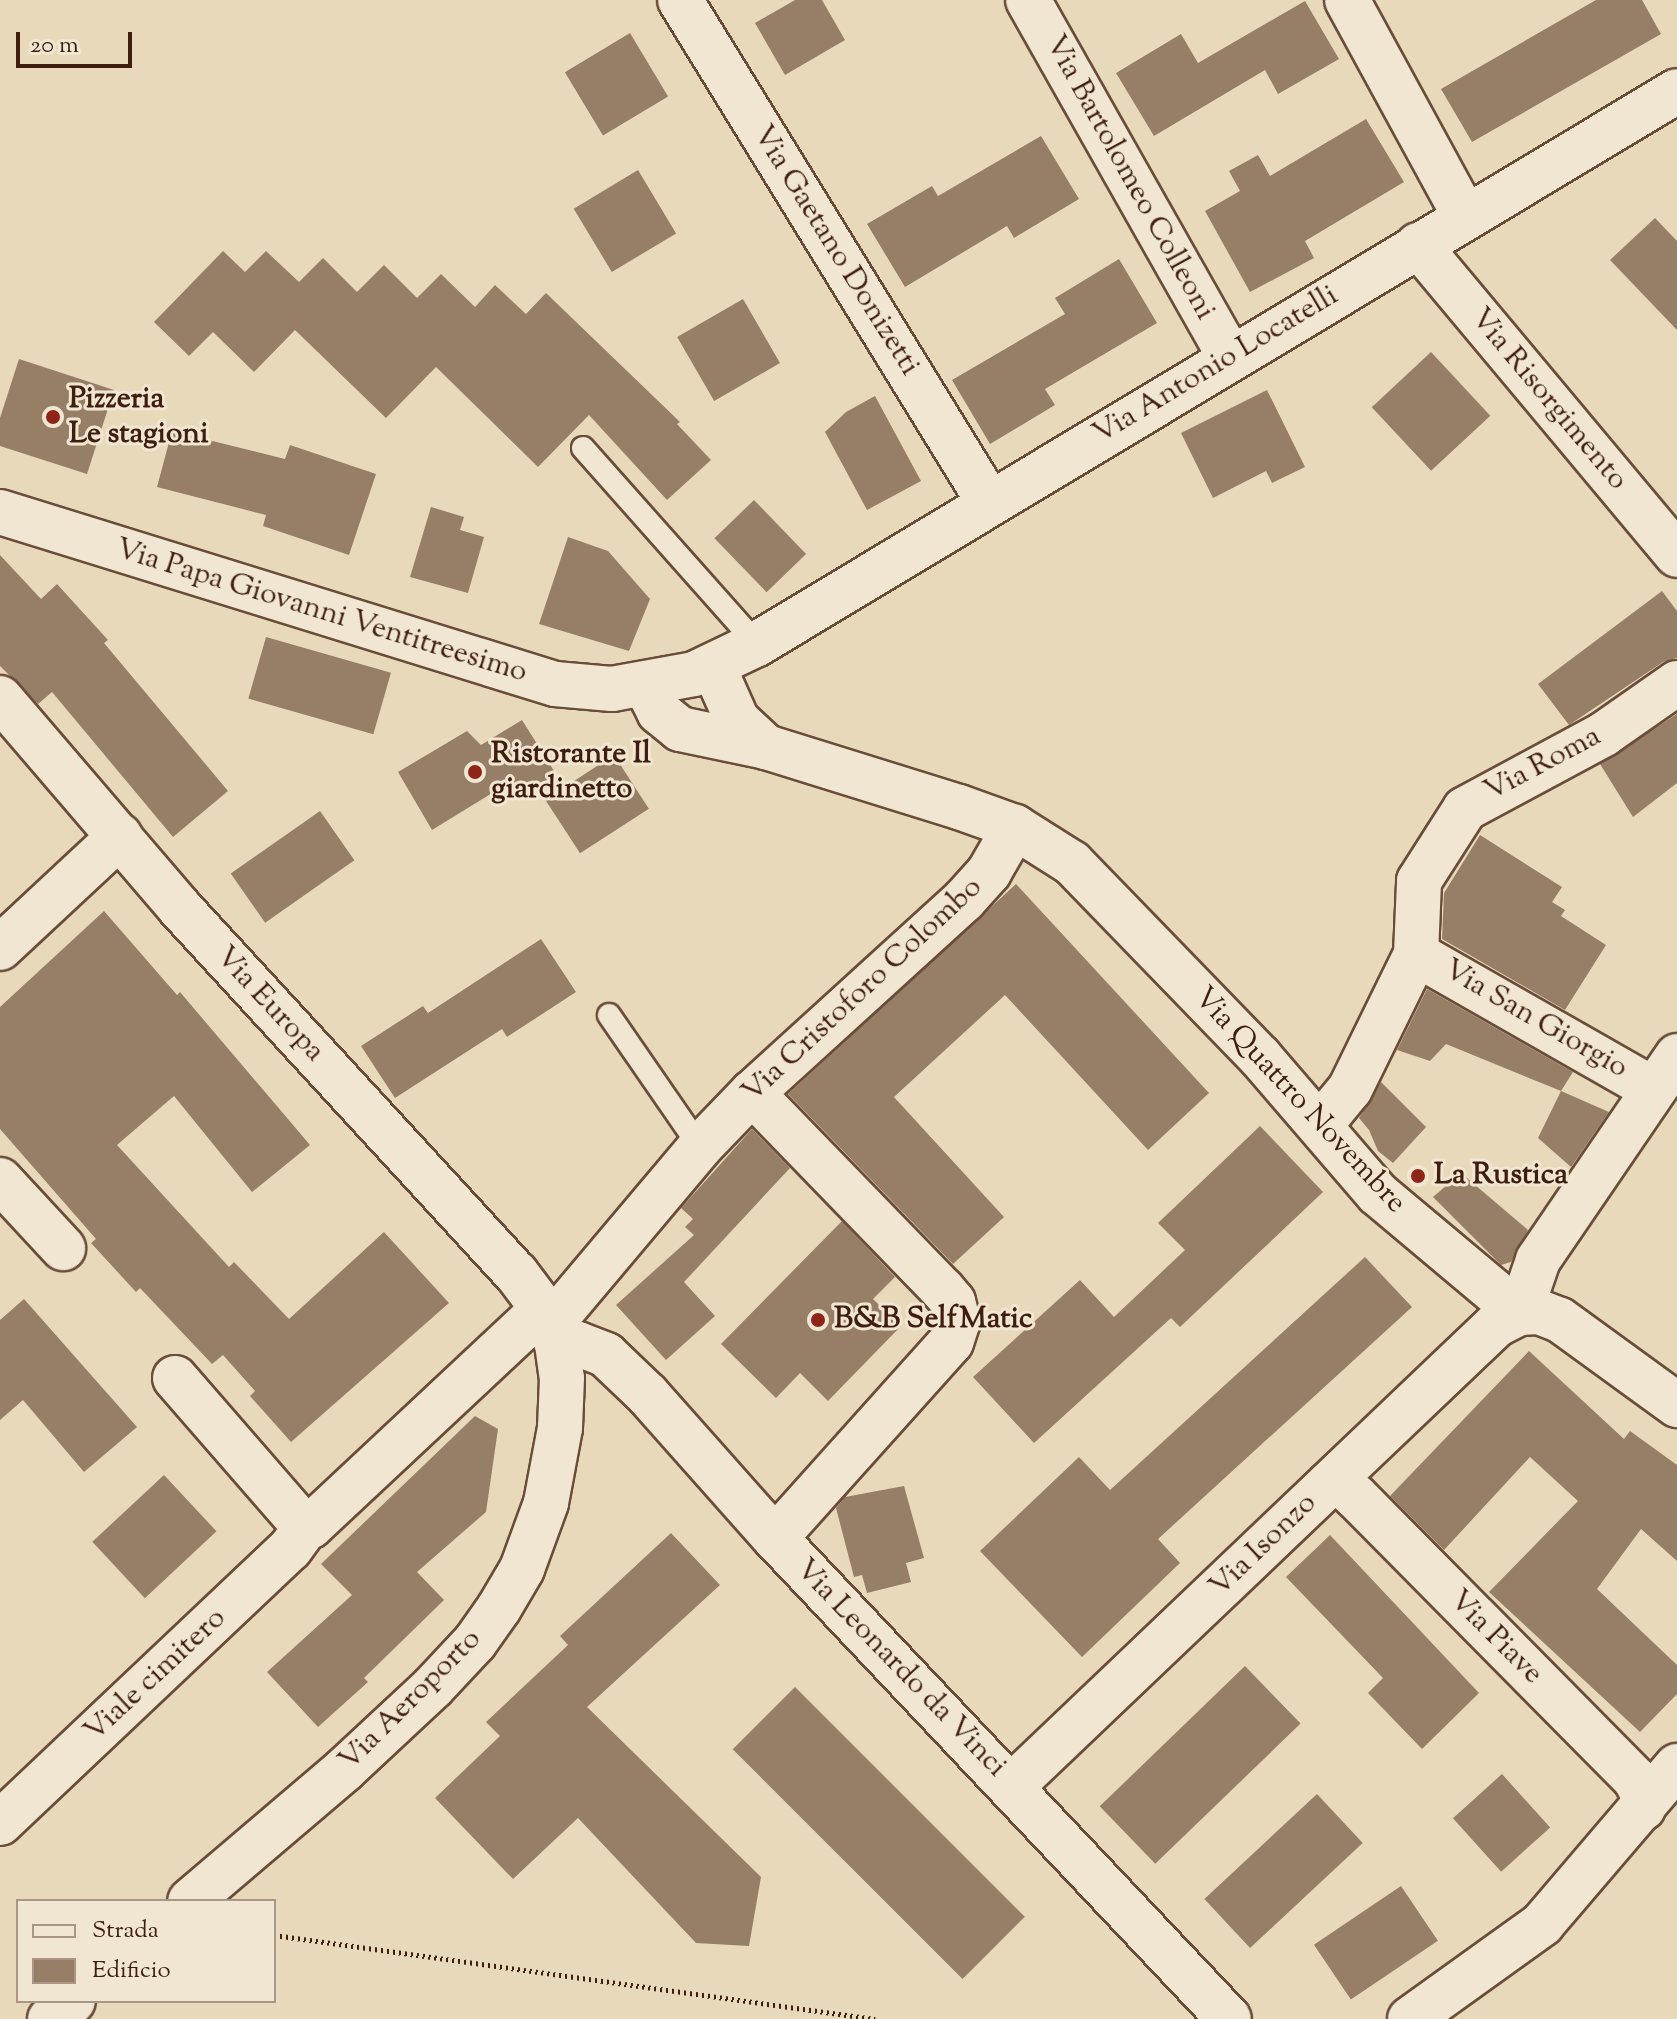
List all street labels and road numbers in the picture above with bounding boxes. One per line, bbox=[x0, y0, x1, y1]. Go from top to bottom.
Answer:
street label: Via Bartolomeo Colleoni bbox=[1036, 29, 1222, 327]
street label: Via Gaetano Donizetti bbox=[743, 119, 927, 383]
street label: Via Antonio Locatelli bbox=[1087, 279, 1345, 453]
street label: Via Risorgimento bbox=[1461, 302, 1635, 498]
street label: Via Papa Giovanni Ventitreesimo bbox=[111, 532, 531, 692]
street label: Via Roma bbox=[1479, 719, 1607, 811]
street label: Via Cristoforo Colombo bbox=[736, 870, 990, 1112]
street label: Via Europa bbox=[207, 940, 331, 1070]
street label: Via San Giorgio bbox=[1436, 953, 1634, 1087]
street label: Via Quattro Novembre bbox=[1185, 981, 1413, 1221]
street label: Via Isonzo bbox=[1203, 1486, 1325, 1606]
street label: Via Leonardo da Vinci bbox=[787, 1553, 1013, 1785]
street label: Via Piave bbox=[1440, 1583, 1550, 1693]
street label: Viale cimitero bbox=[78, 1601, 234, 1751]
street label: Via Aeroporto bbox=[332, 1622, 490, 1780]

